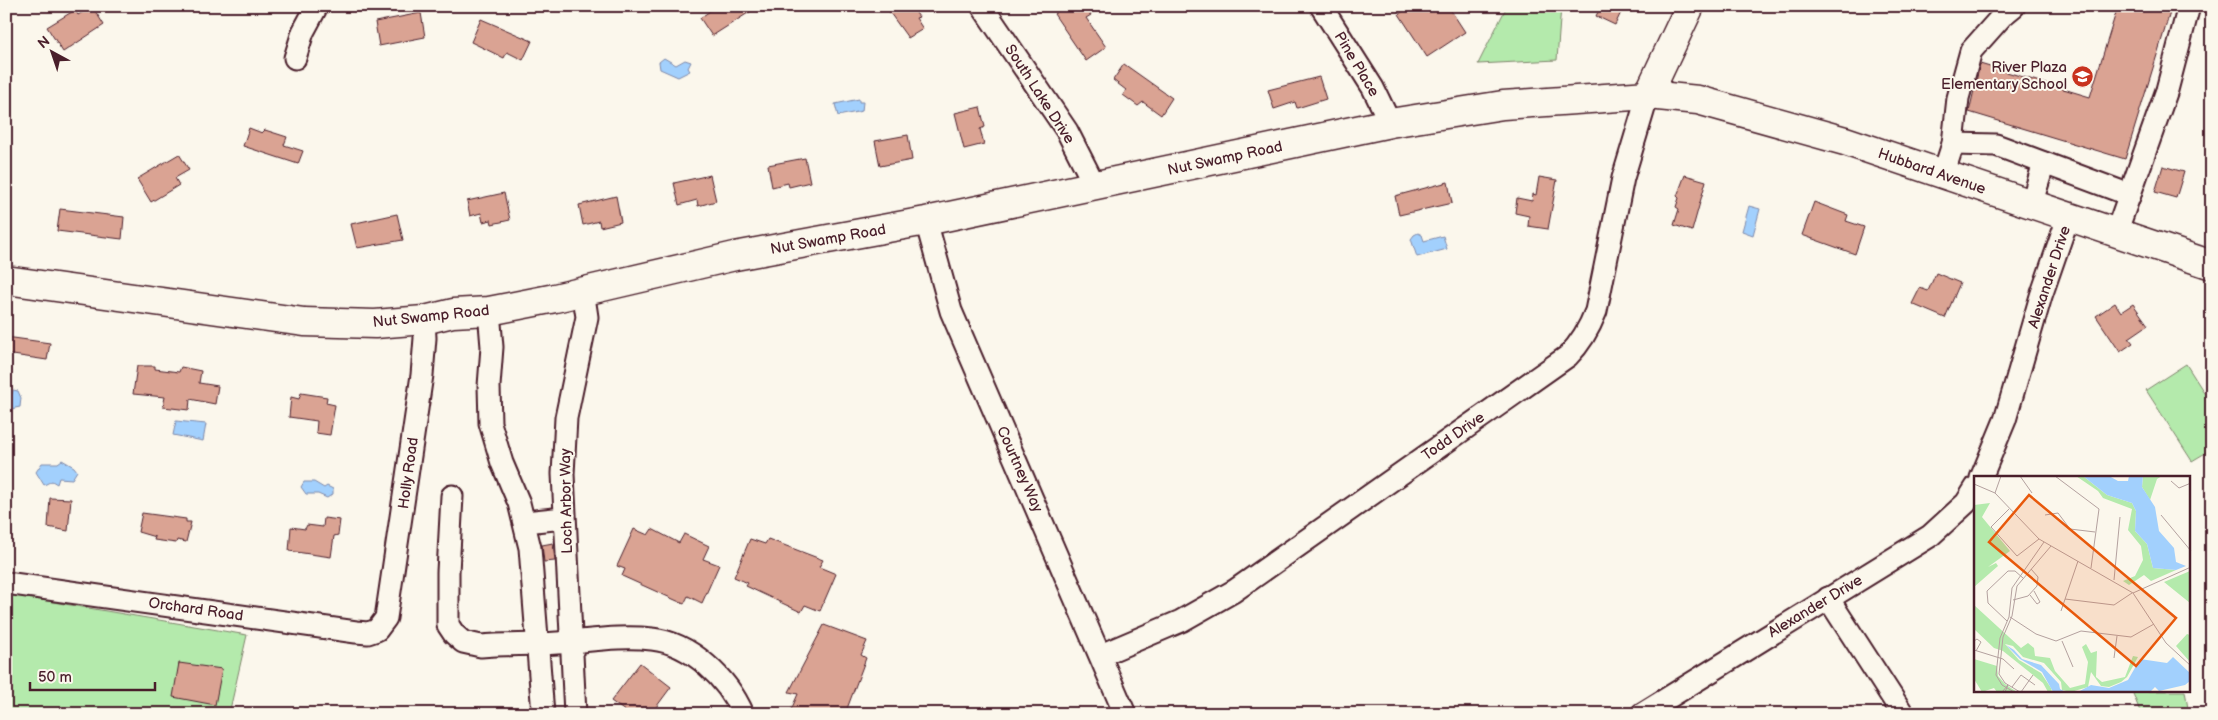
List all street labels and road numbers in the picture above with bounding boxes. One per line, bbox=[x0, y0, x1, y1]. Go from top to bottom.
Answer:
street label: Pine Place bbox=[1330, 28, 1383, 100]
street label: South Lake Drive bbox=[1000, 41, 1079, 148]
street label: Nut Swamp Road bbox=[1166, 137, 1284, 180]
street label: Hubbard Avenue bbox=[1875, 144, 1988, 199]
street label: Nut Swamp Road bbox=[769, 220, 887, 259]
street label: Alexander Drive bbox=[2024, 223, 2075, 331]
street label: Nut Swamp Road bbox=[372, 301, 490, 332]
street label: Todd Drive bbox=[1418, 408, 1489, 465]
street label: Courtney Way bbox=[992, 423, 1047, 515]
street label: Holly Road bbox=[394, 436, 423, 510]
street label: Loch Arbor Way bbox=[556, 448, 577, 554]
street label: Alexander Drive bbox=[1765, 571, 1866, 642]
street label: Orchard Road bbox=[147, 593, 244, 626]

